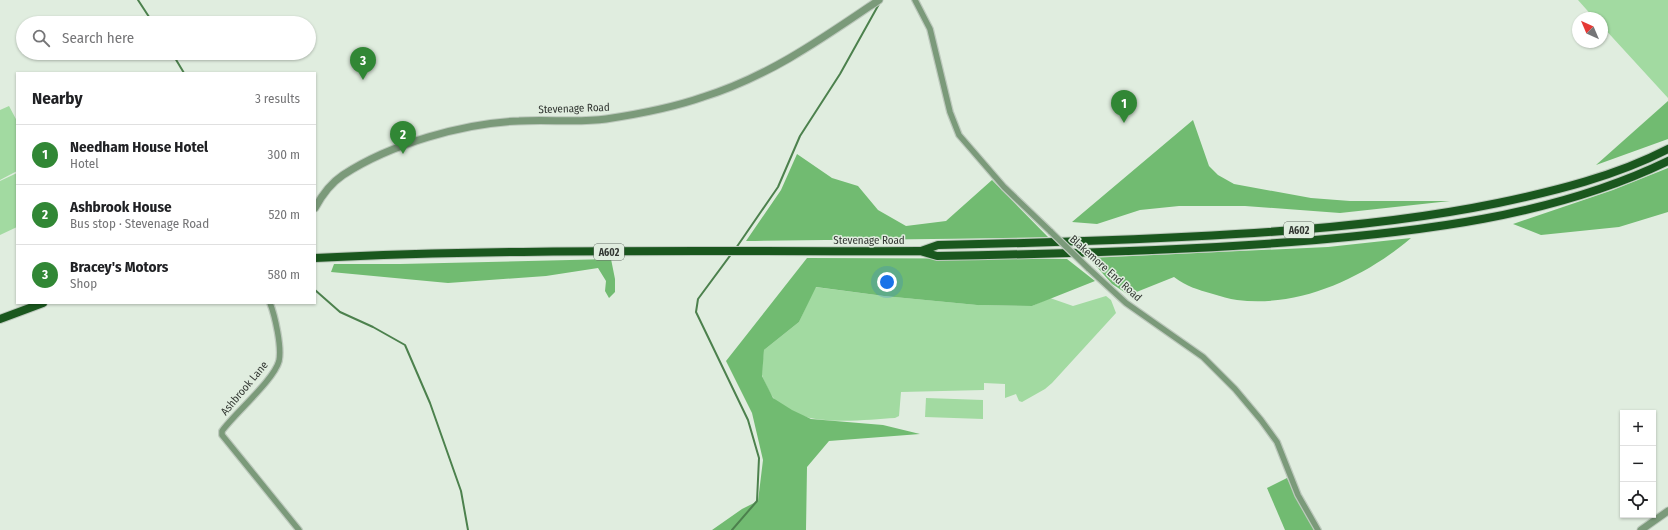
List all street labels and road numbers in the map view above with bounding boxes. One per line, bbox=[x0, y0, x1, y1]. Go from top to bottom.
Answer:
street label: Stevenage Road bbox=[538, 101, 610, 116]
road number: A602 bbox=[1284, 222, 1314, 238]
street label: Blakemore End Road bbox=[1067, 233, 1144, 304]
street label: Stevenage Road bbox=[833, 234, 905, 247]
road number: A602 bbox=[594, 244, 624, 260]
street label: Ashbrook Lane bbox=[218, 359, 271, 418]

